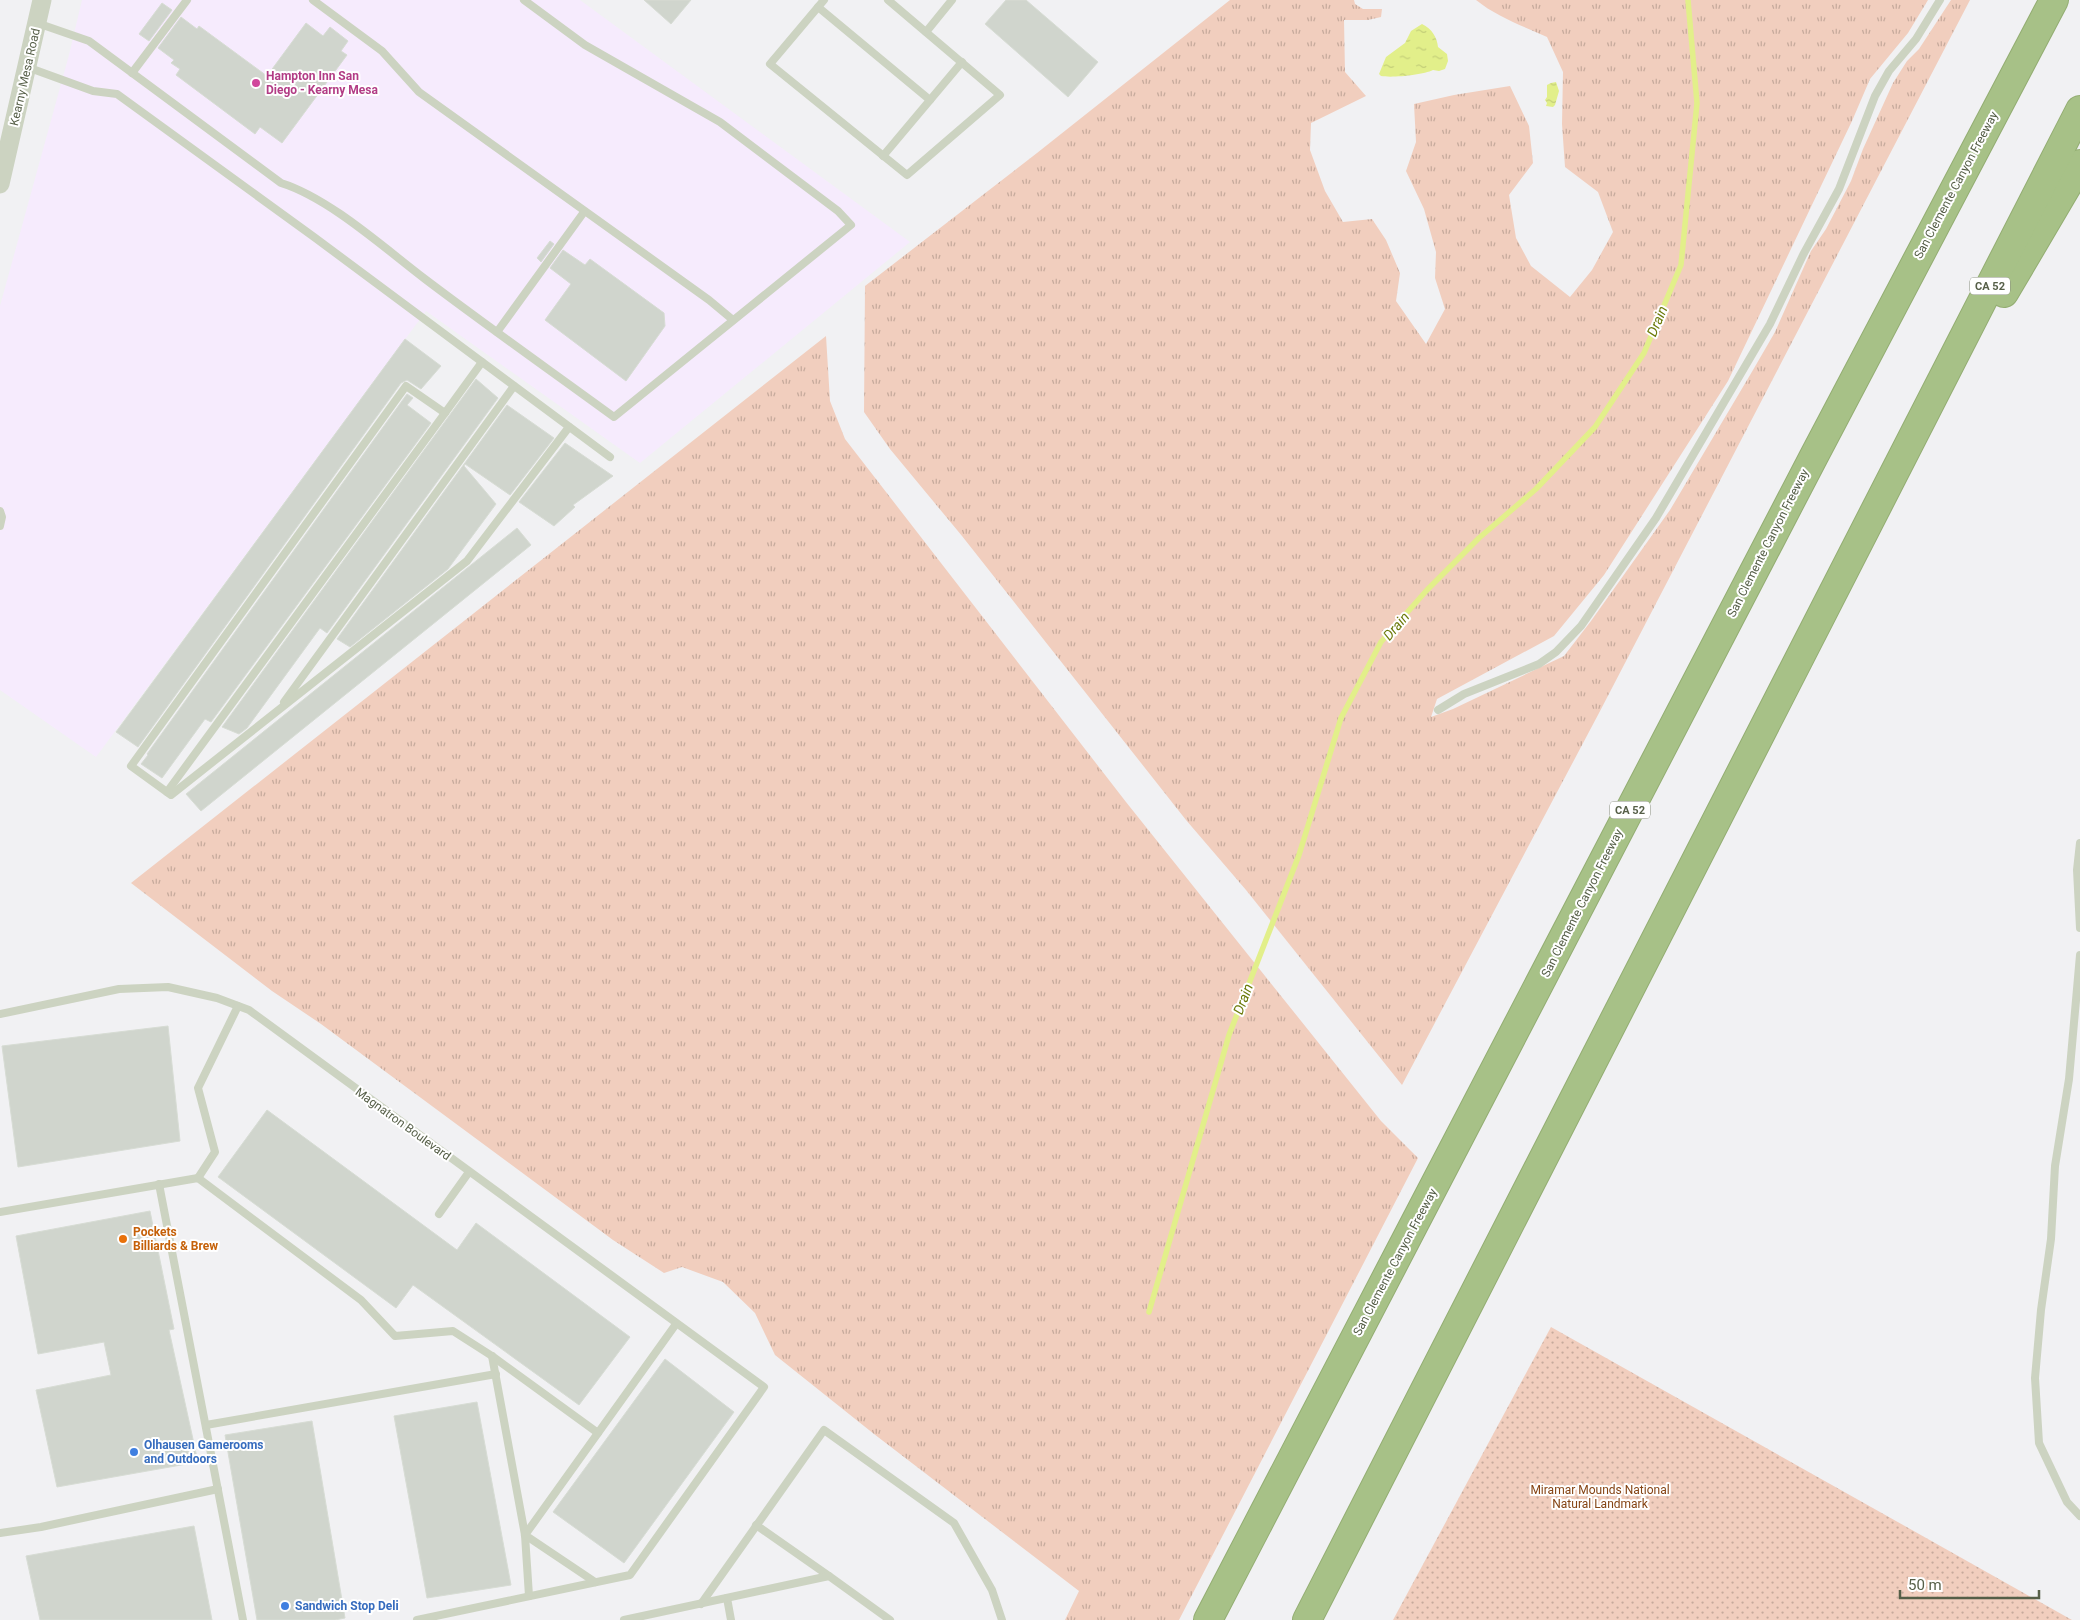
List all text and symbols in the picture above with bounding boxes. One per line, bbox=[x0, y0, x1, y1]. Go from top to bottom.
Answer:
street label: Kearny Mesa Road bbox=[7, 27, 43, 127]
place label: Hampton Inn San Diego - Kearny Mesa bbox=[266, 69, 378, 97]
marker: Hampton Inn San Diego - Kearny Mesa bbox=[250, 77, 262, 89]
street label: San Clemente Canyon Freeway bbox=[1911, 109, 2001, 261]
road number: CA 52 bbox=[1970, 278, 2010, 294]
water label: Drain bbox=[1643, 303, 1671, 339]
street label: San Clemente Canyon Freeway bbox=[1724, 466, 1812, 619]
water label: Drain bbox=[1380, 609, 1412, 643]
road number: CA 52 bbox=[1610, 802, 1650, 818]
street label: San Clemente Canyon Freeway bbox=[1538, 826, 1626, 979]
water label: Drain bbox=[1230, 981, 1256, 1017]
street label: Magnatron Boulevard bbox=[353, 1085, 453, 1163]
street label: San Clemente Canyon Freeway bbox=[1350, 1186, 1440, 1338]
place label: Pockets Billiards & Brew bbox=[133, 1225, 218, 1253]
marker: Pockets Billiards & Brew bbox=[117, 1233, 129, 1245]
place label: Olhausen Gamerooms and Outdoors bbox=[144, 1438, 263, 1466]
marker: Olhausen Gamerooms and Outdoors bbox=[128, 1446, 140, 1458]
park label: Miramar Mounds National Natural Landmark bbox=[1530, 1483, 1670, 1511]
scale bar bbox=[1900, 1568, 2039, 1600]
text: 50 m bbox=[1908, 1576, 1942, 1594]
place label: Sandwich Stop Deli bbox=[295, 1599, 399, 1613]
marker: Sandwich Stop Deli bbox=[279, 1600, 291, 1612]

